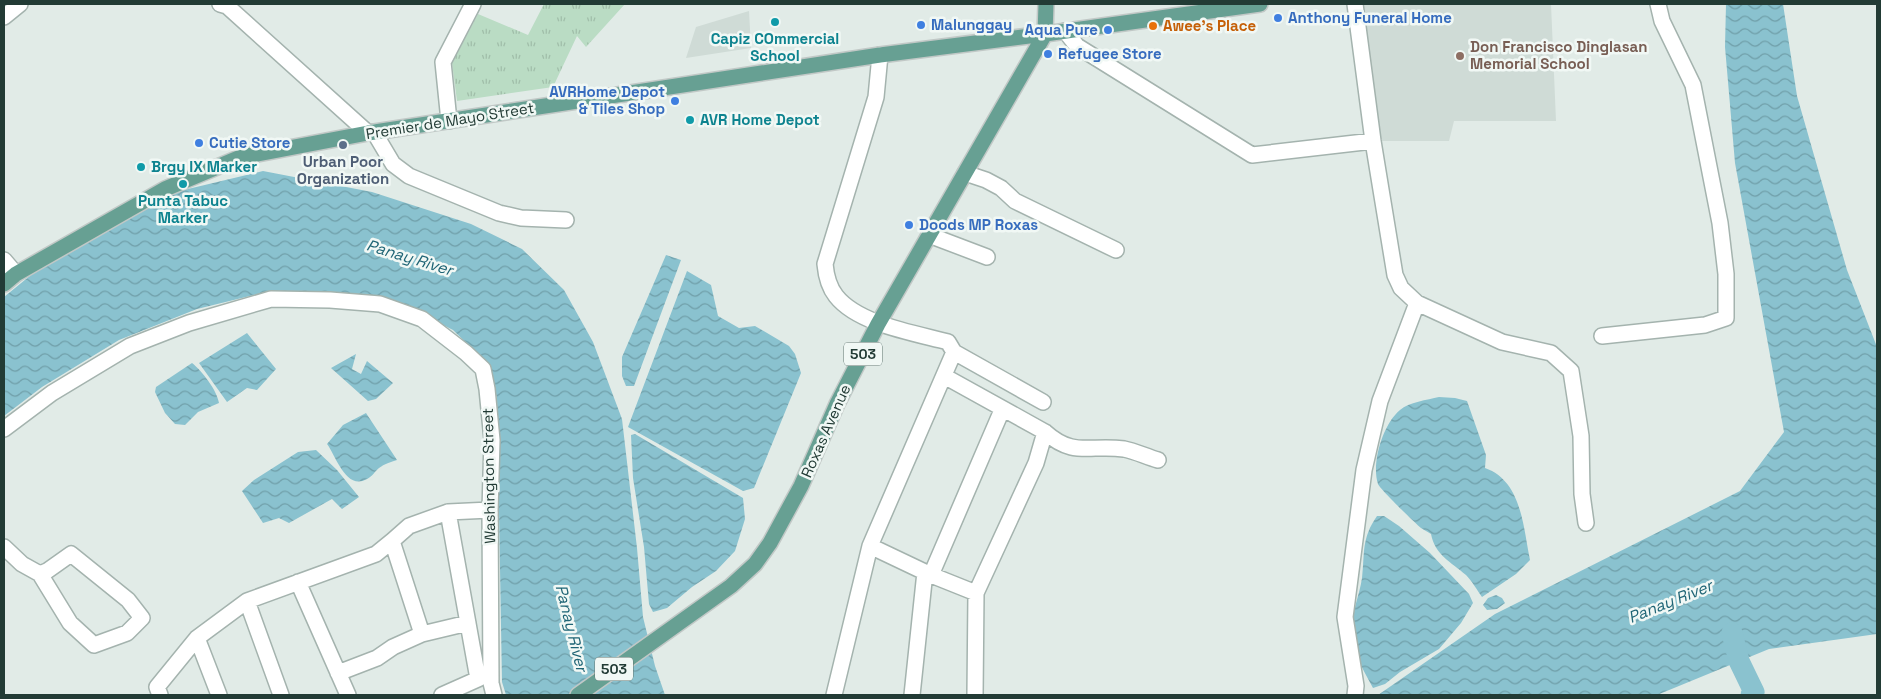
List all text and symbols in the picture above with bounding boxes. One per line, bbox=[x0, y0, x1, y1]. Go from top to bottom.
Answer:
place label: Anthony Funeral Home bbox=[1288, 8, 1452, 27]
marker: Anthony Funeral Home bbox=[1272, 12, 1284, 24]
place label: Malunggay bbox=[931, 15, 1012, 34]
marker: Capiz COmmercial School bbox=[769, 16, 781, 28]
place label: Awee's Place bbox=[1163, 16, 1256, 35]
marker: Malunggay bbox=[915, 19, 927, 31]
place label: Aqua Pure bbox=[1025, 20, 1098, 39]
marker: Awee's Place bbox=[1147, 20, 1159, 32]
marker: Aqua Pure bbox=[1102, 24, 1114, 36]
place label: Capiz COmmercial School bbox=[711, 29, 839, 65]
place label: Don Francisco Dinglasan Memorial School bbox=[1470, 37, 1647, 73]
place label: Refugee Store bbox=[1058, 44, 1162, 63]
marker: Refugee Store bbox=[1042, 48, 1054, 60]
marker: Don Francisco Dinglasan Memorial School bbox=[1454, 50, 1466, 62]
place label: AVRHome Depot & Tiles Shop bbox=[549, 82, 665, 118]
marker: AVRHome Depot & Tiles Shop bbox=[669, 95, 681, 107]
street label: Premier de Mayo Street bbox=[364, 98, 536, 143]
place label: AVR Home Depot bbox=[700, 110, 820, 129]
marker: AVR Home Depot bbox=[684, 114, 696, 126]
place label: Cutie Store bbox=[209, 133, 291, 152]
marker: Cutie Store bbox=[193, 137, 205, 149]
marker: Urban Poor Organization bbox=[337, 139, 349, 151]
place label: Urban Poor Organization bbox=[297, 152, 389, 188]
place label: Brgy IX Marker bbox=[151, 157, 257, 176]
marker: Brgy IX Marker bbox=[135, 161, 147, 173]
marker: Punta Tabuc Marker bbox=[177, 178, 189, 190]
place label: Punta Tabuc Marker bbox=[138, 191, 228, 227]
place label: Doods MP Roxas bbox=[919, 215, 1038, 234]
marker: Doods MP Roxas bbox=[903, 219, 915, 231]
water label: Panay River bbox=[364, 234, 457, 281]
road number: 503 bbox=[844, 342, 882, 366]
street label: Roxas Avenue bbox=[797, 381, 855, 480]
street label: Washington Street bbox=[478, 408, 499, 544]
water label: Panay River bbox=[1625, 574, 1717, 628]
water label: Panay River bbox=[551, 582, 593, 676]
road number: 503 bbox=[595, 658, 633, 681]

